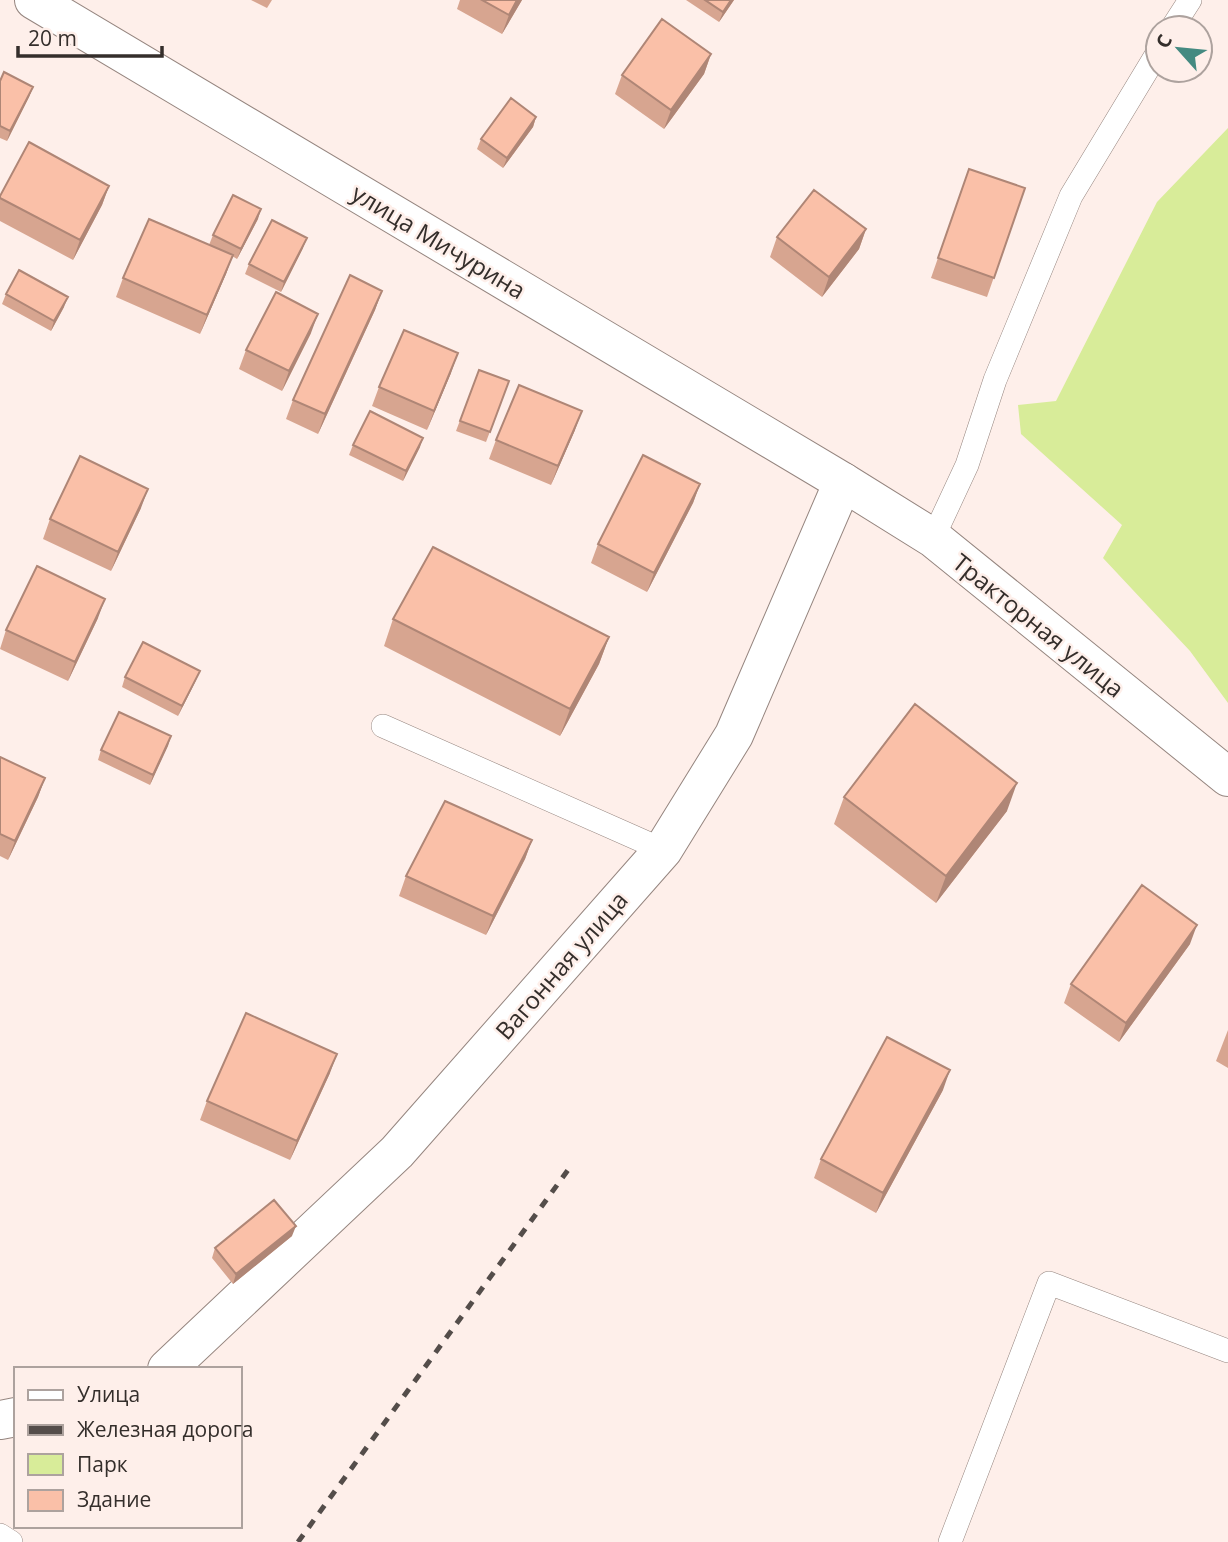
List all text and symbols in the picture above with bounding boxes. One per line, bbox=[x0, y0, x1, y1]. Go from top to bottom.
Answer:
scale bar bbox=[18, 14, 161, 58]
north arrow bbox=[1144, 14, 1214, 84]
text: 20 m bbox=[28, 24, 77, 52]
text: С bbox=[1150, 30, 1178, 53]
street label: улица Мичурина bbox=[346, 176, 532, 306]
street label: Тракторная улица bbox=[946, 546, 1132, 704]
street label: Вагонная улица bbox=[487, 884, 635, 1046]
legend bbox=[14, 1367, 242, 1528]
text: Улица bbox=[77, 1380, 140, 1408]
text: Железная дорога bbox=[77, 1415, 253, 1443]
text: Парк bbox=[77, 1450, 128, 1478]
text: Здание bbox=[77, 1485, 151, 1513]

